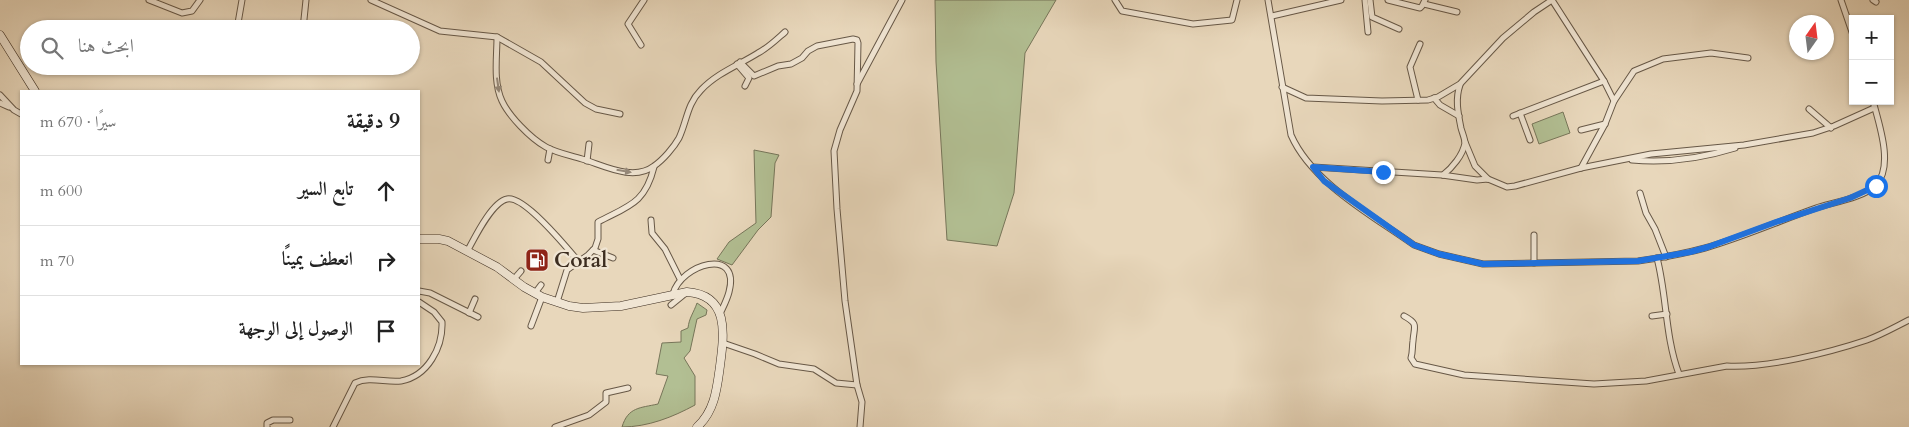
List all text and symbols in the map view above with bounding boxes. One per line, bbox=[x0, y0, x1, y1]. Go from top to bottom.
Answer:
north arrow bbox=[1789, 15, 1834, 60]
map controls bbox=[1849, 15, 1894, 105]
button: + bbox=[1849, 15, 1894, 60]
search box bbox=[20, 20, 420, 75]
text: ابحث هنا bbox=[78, 33, 134, 59]
icon: search bbox=[38, 34, 66, 62]
button: − bbox=[1849, 60, 1894, 105]
one-way arrow bbox=[494, 78, 502, 94]
text: 9 دقيقة bbox=[347, 107, 400, 136]
text: سيرًا · 670 m bbox=[40, 111, 116, 133]
route end bbox=[1372, 161, 1395, 184]
one-way arrow bbox=[616, 167, 632, 175]
route start bbox=[1865, 175, 1888, 198]
text: تابع السير bbox=[298, 176, 353, 202]
icon: ahead bbox=[372, 177, 400, 205]
text: 600 m bbox=[40, 180, 82, 202]
text: انعطف يمينًا bbox=[282, 246, 353, 272]
place label: Coral bbox=[554, 246, 607, 275]
icon: right bbox=[372, 247, 400, 275]
fuel station icon: Coral bbox=[524, 247, 550, 273]
text: 70 m bbox=[40, 250, 74, 272]
text: الوصول إلى الوجهة bbox=[239, 316, 353, 342]
icon: arrive bbox=[372, 317, 400, 345]

